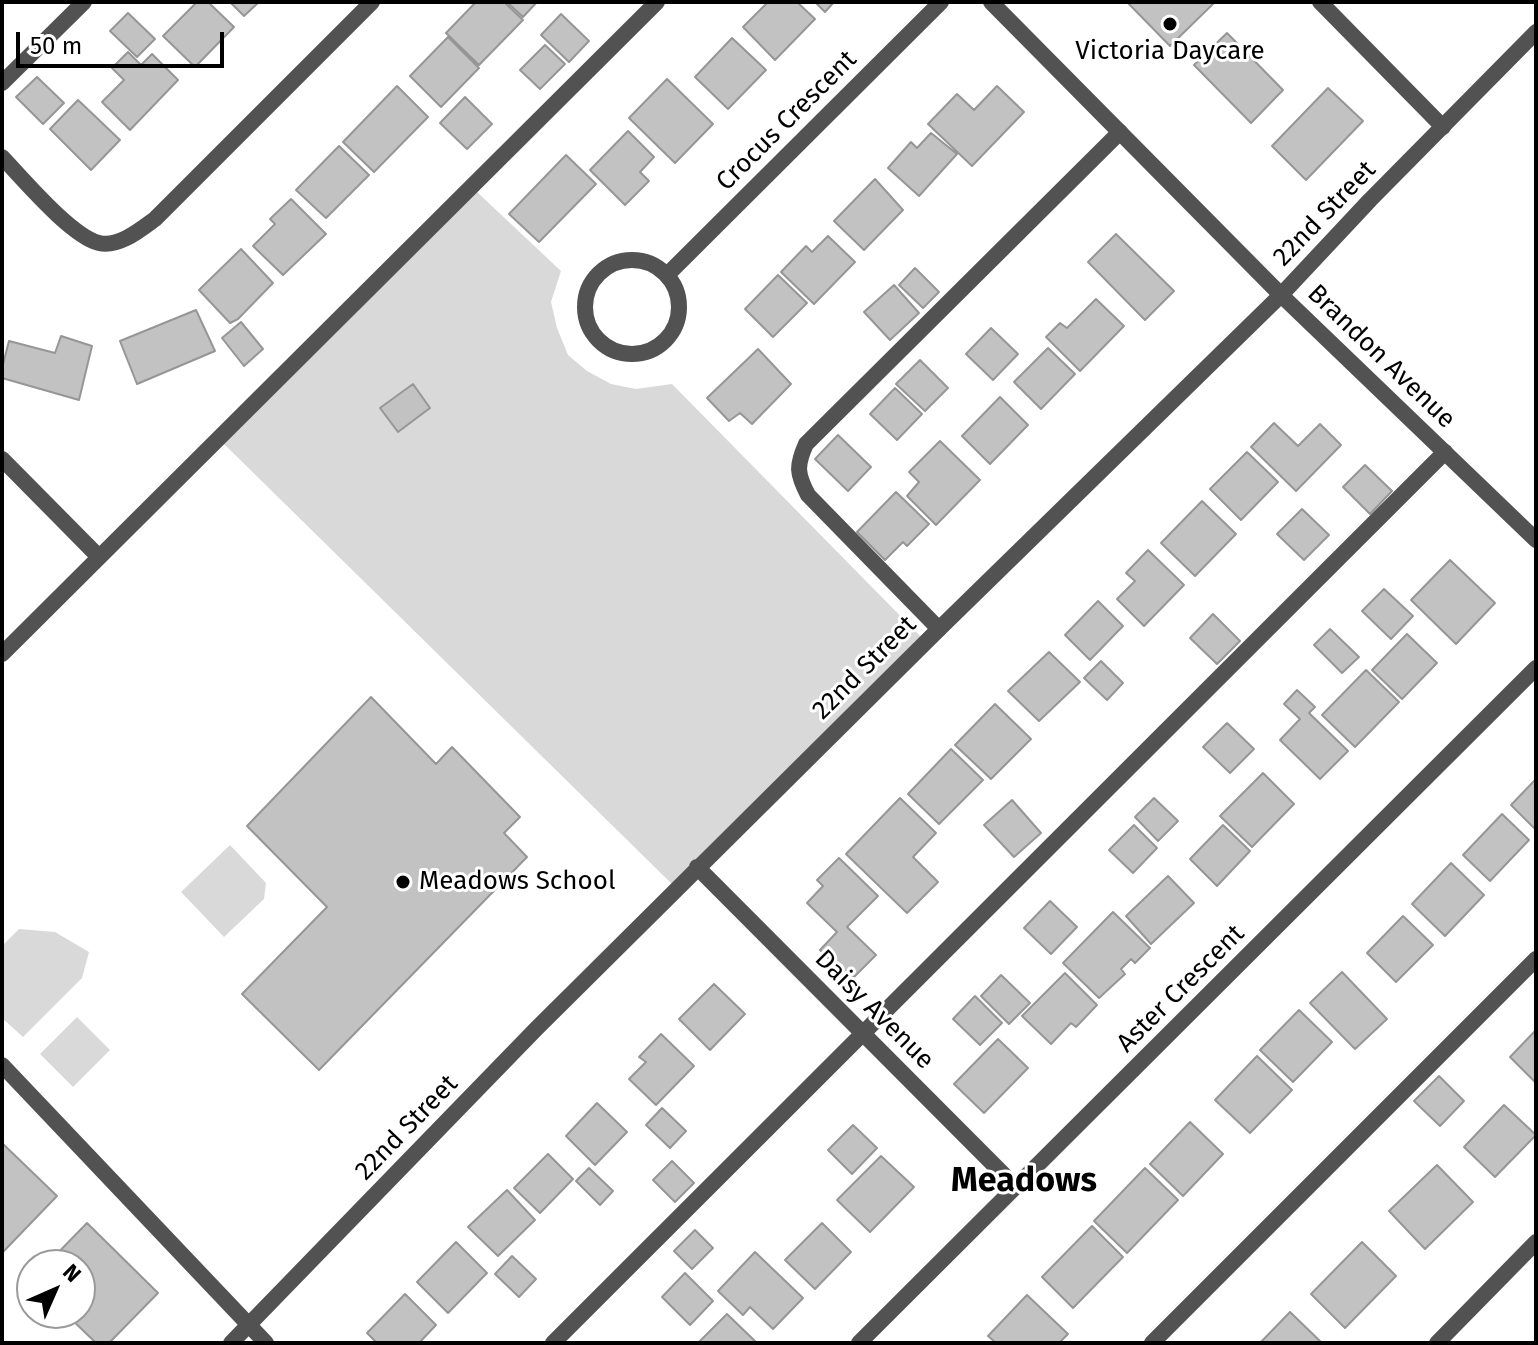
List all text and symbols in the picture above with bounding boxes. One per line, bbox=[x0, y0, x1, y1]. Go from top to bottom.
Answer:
marker: Victoria Daycare bbox=[1161, 15, 1179, 33]
scale bar bbox=[20, 16, 228, 66]
text: 50 m bbox=[30, 32, 82, 60]
place label: Victoria Daycare bbox=[1075, 36, 1265, 68]
street label: Crocus Crescent bbox=[710, 44, 864, 198]
street label: 22nd Street bbox=[1267, 155, 1383, 273]
street label: Brandon Avenue bbox=[1301, 279, 1461, 435]
street label: 22nd Street bbox=[807, 610, 923, 726]
place label: Meadows School bbox=[419, 866, 616, 898]
marker: Meadows School bbox=[394, 873, 412, 891]
street label: Aster Crescent bbox=[1111, 919, 1251, 1059]
street label: Daisy Avenue bbox=[808, 944, 940, 1076]
street label: 22nd Street bbox=[349, 1069, 465, 1187]
district label: Meadows bbox=[951, 1162, 1097, 1202]
north arrow bbox=[16, 1249, 96, 1329]
text: N bbox=[57, 1258, 87, 1288]

